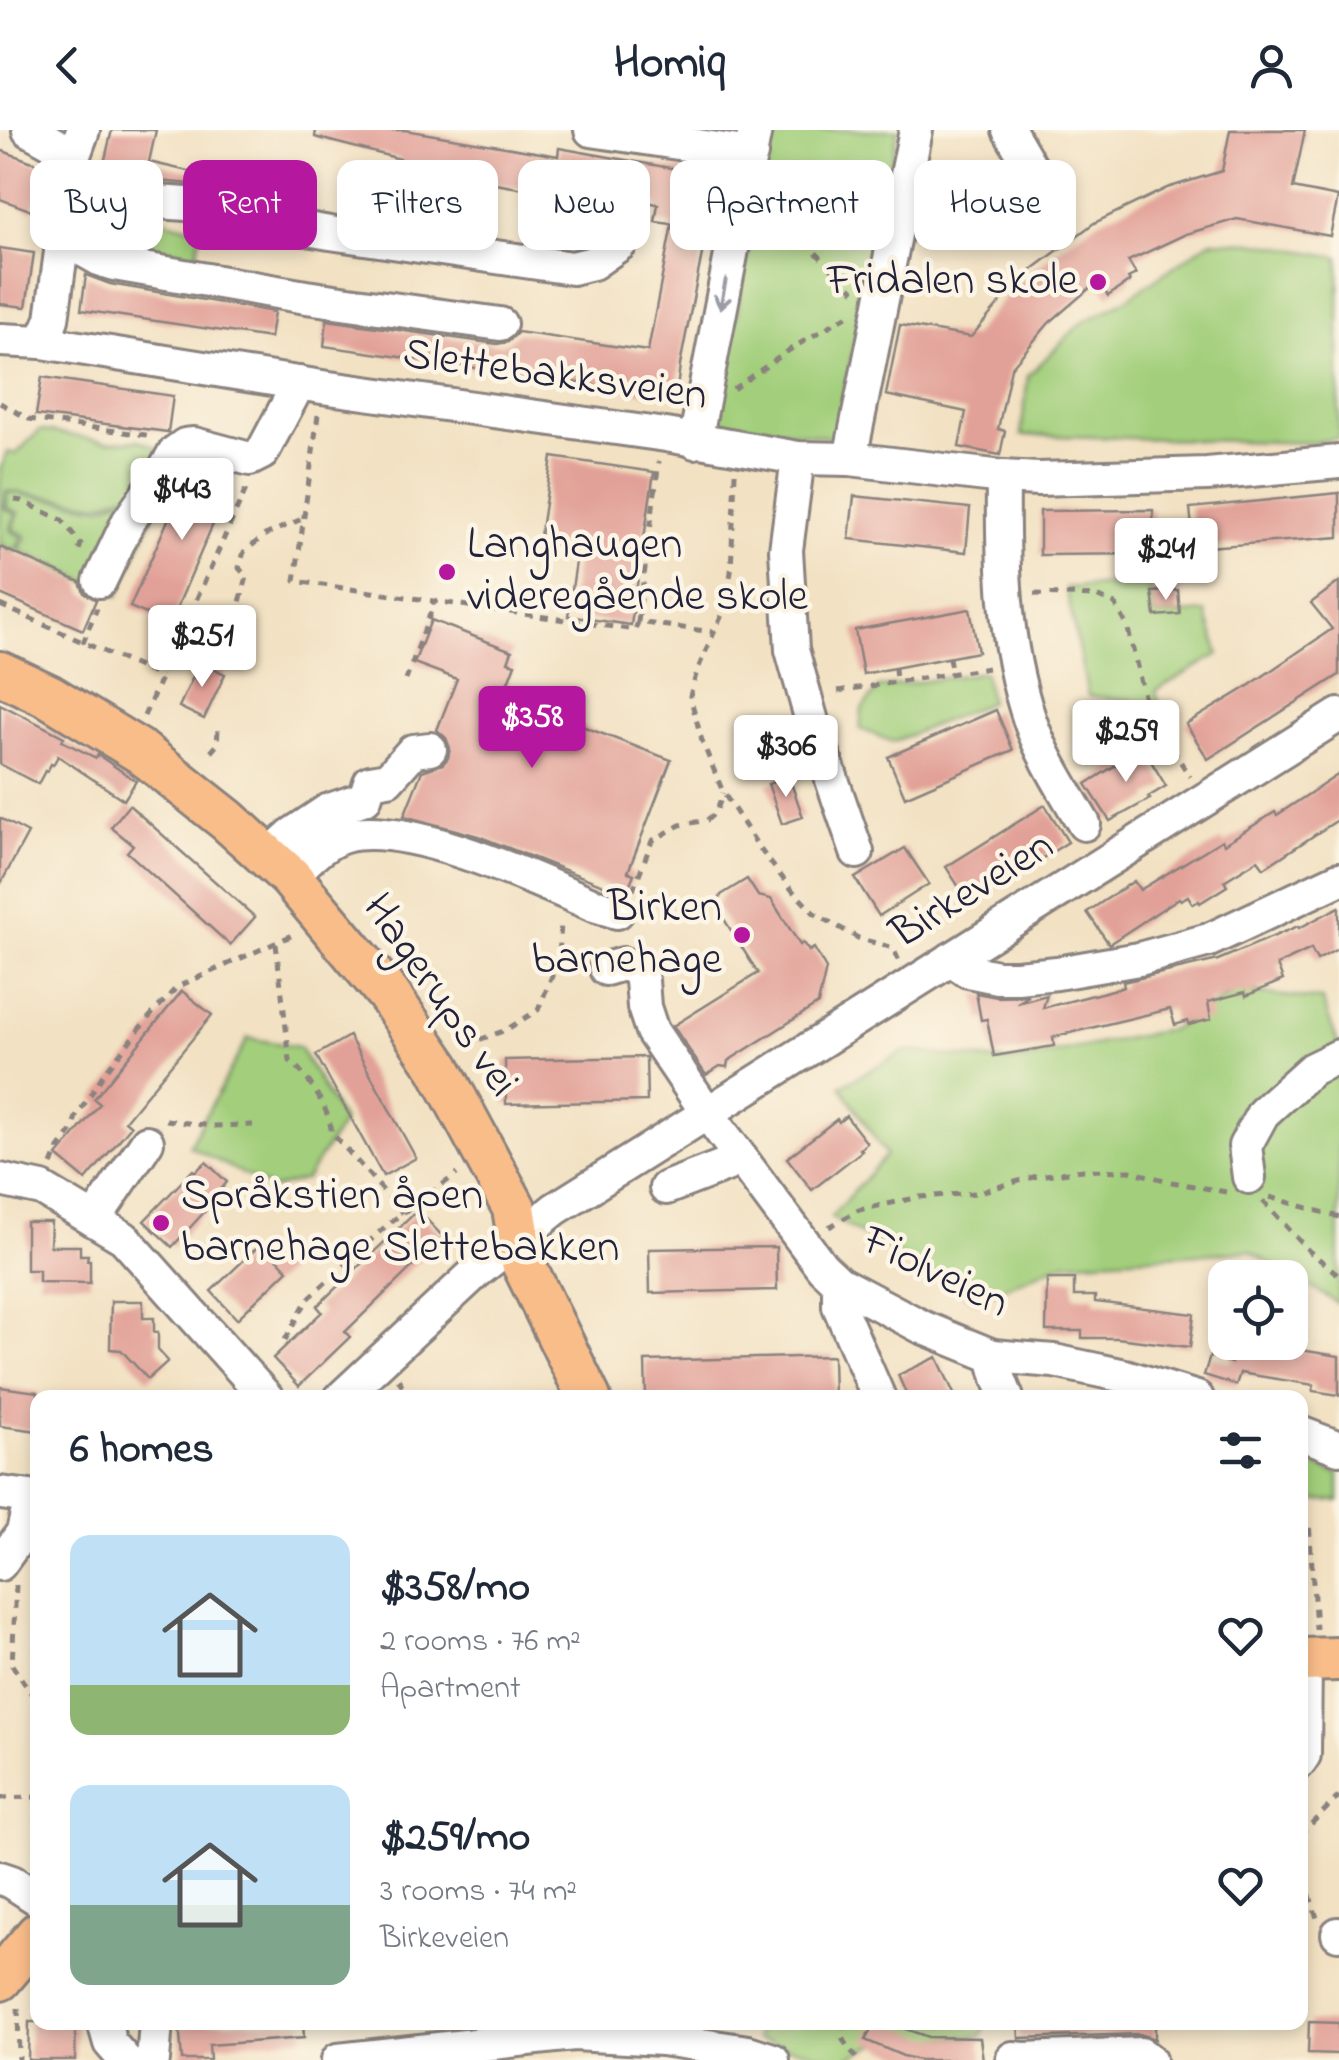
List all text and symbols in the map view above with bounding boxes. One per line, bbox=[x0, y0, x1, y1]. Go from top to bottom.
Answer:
text: Homiq bbox=[614, 32, 725, 98]
icon: back bbox=[40, 38, 95, 93]
icon: person bbox=[1244, 38, 1299, 93]
chip: Buy bbox=[30, 160, 163, 250]
chip: Rent bbox=[183, 160, 317, 250]
chip: Filters bbox=[337, 160, 498, 250]
chip: New bbox=[518, 160, 650, 250]
chip: Apartment bbox=[670, 160, 894, 250]
chip: House bbox=[914, 160, 1076, 250]
place label: Fridalen skole bbox=[826, 249, 1079, 315]
marker: Fridalen skole bbox=[1087, 271, 1109, 293]
one-way arrow bbox=[713, 278, 732, 310]
street label: Slettebakksveien bbox=[399, 322, 711, 430]
pin: $443 bbox=[123, 458, 241, 543]
text: $443 bbox=[153, 467, 211, 514]
place label: Langhaugen videregående skole bbox=[467, 513, 809, 632]
pin: $241 bbox=[1107, 518, 1225, 603]
text: $241 bbox=[1137, 527, 1195, 574]
marker: Langhaugen videregående skole bbox=[436, 561, 458, 583]
pin: $251 bbox=[143, 605, 261, 690]
text: $251 bbox=[170, 614, 234, 661]
pin: $358 bbox=[473, 686, 591, 771]
text: $358 bbox=[501, 695, 563, 742]
pin: $259 bbox=[1067, 700, 1185, 785]
text: $259 bbox=[1094, 709, 1158, 756]
pin: $306 bbox=[727, 715, 845, 800]
text: $306 bbox=[756, 724, 816, 771]
street label: Birkeveien bbox=[878, 815, 1067, 968]
place label: Birken barnehage bbox=[532, 876, 723, 995]
street label: Hagerups vei bbox=[343, 880, 534, 1112]
marker: Birken barnehage bbox=[731, 924, 753, 946]
place label: Språkstien åpen barnehage Slettebakken bbox=[181, 1164, 620, 1283]
street label: Fiolveien bbox=[849, 1209, 1020, 1337]
marker: Språkstien åpen barnehage Slettebakken bbox=[150, 1212, 172, 1234]
map controls bbox=[1208, 1260, 1308, 1360]
button: locate bbox=[1208, 1260, 1308, 1360]
text: 6 homes bbox=[70, 1420, 214, 1481]
icon: filters bbox=[1213, 1423, 1268, 1478]
text: $358/mo bbox=[380, 1558, 530, 1619]
icon: home bbox=[150, 1575, 270, 1695]
icon: heart bbox=[1213, 1608, 1268, 1663]
text: 2 rooms · 76 m² bbox=[380, 1619, 581, 1666]
text: Apartment bbox=[380, 1666, 521, 1713]
text: $259/mo bbox=[380, 1808, 530, 1869]
icon: home bbox=[150, 1825, 270, 1945]
icon: heart bbox=[1213, 1858, 1268, 1913]
text: 3 rooms · 74 m² bbox=[380, 1869, 577, 1916]
text: Birkeveien bbox=[380, 1916, 509, 1963]

